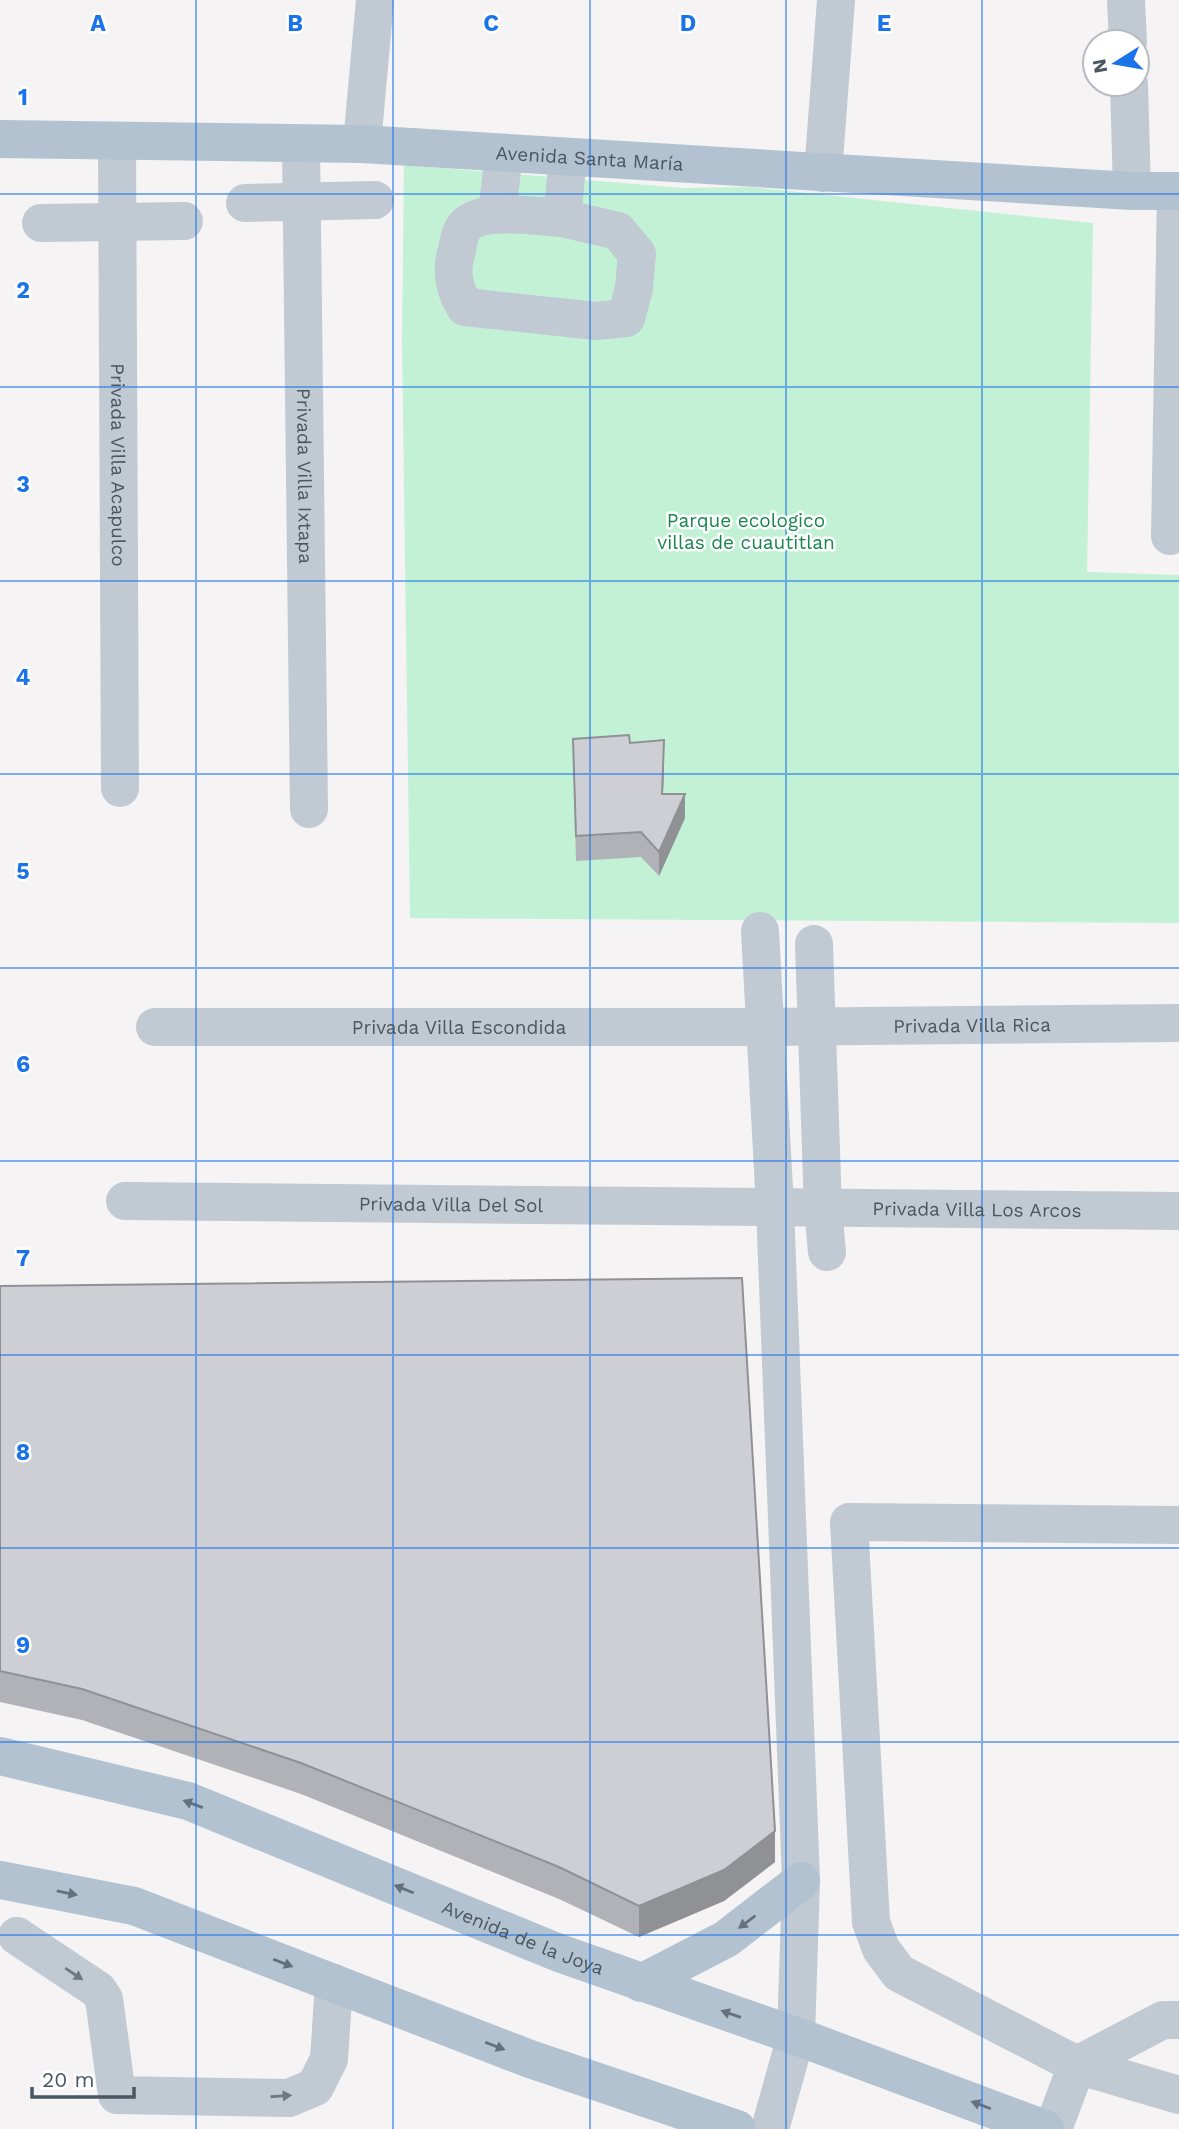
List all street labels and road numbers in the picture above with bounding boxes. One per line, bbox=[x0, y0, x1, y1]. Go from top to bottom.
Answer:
street label: Avenida Santa María bbox=[495, 141, 684, 175]
street label: Privada Villa Acapulco bbox=[107, 363, 130, 567]
street label: Privada Villa Ixtapa bbox=[292, 388, 318, 564]
street label: Privada Villa Rica bbox=[893, 1013, 1051, 1037]
street label: Privada Villa Escondida bbox=[352, 1016, 566, 1039]
street label: Privada Villa Del Sol bbox=[359, 1192, 544, 1216]
street label: Privada Villa Los Arcos bbox=[872, 1197, 1082, 1222]
street label: Avenida de la Joya bbox=[439, 1895, 607, 1979]

